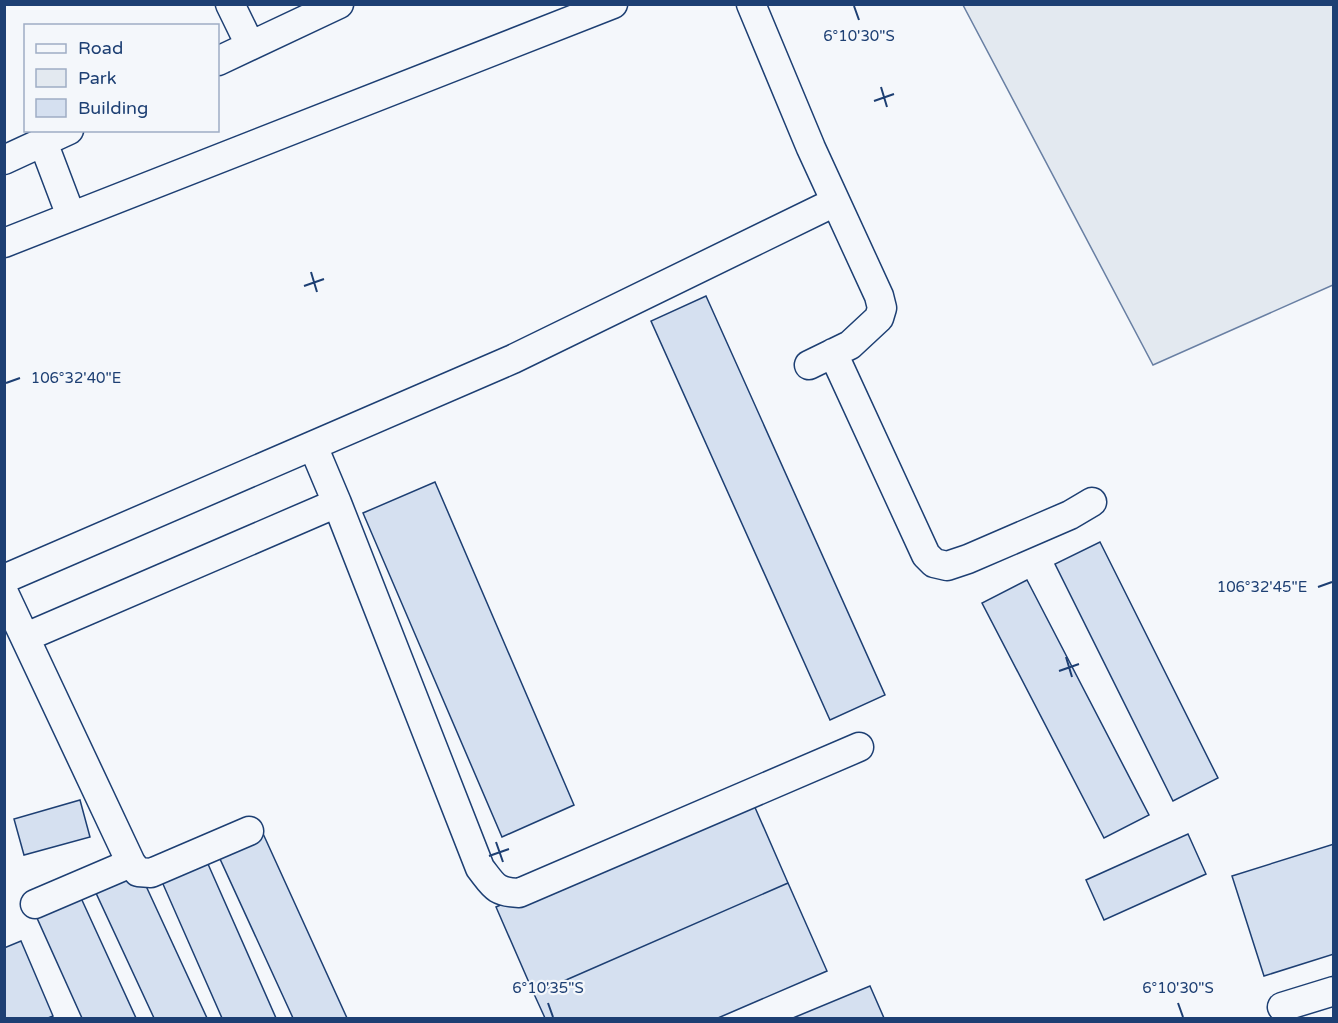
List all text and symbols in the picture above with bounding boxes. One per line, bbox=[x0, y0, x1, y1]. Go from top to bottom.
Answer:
legend bbox=[24, 24, 219, 132]
text: 6°10'30"S bbox=[823, 27, 895, 45]
text: Road bbox=[78, 37, 123, 59]
text: Park bbox=[78, 67, 117, 89]
text: Building bbox=[78, 97, 148, 119]
text: 106°32'40"E bbox=[31, 369, 121, 387]
text: 106°32'45"E bbox=[1217, 578, 1307, 596]
text: 6°10'35"S bbox=[512, 979, 584, 997]
text: 6°10'30"S bbox=[1142, 979, 1214, 997]

